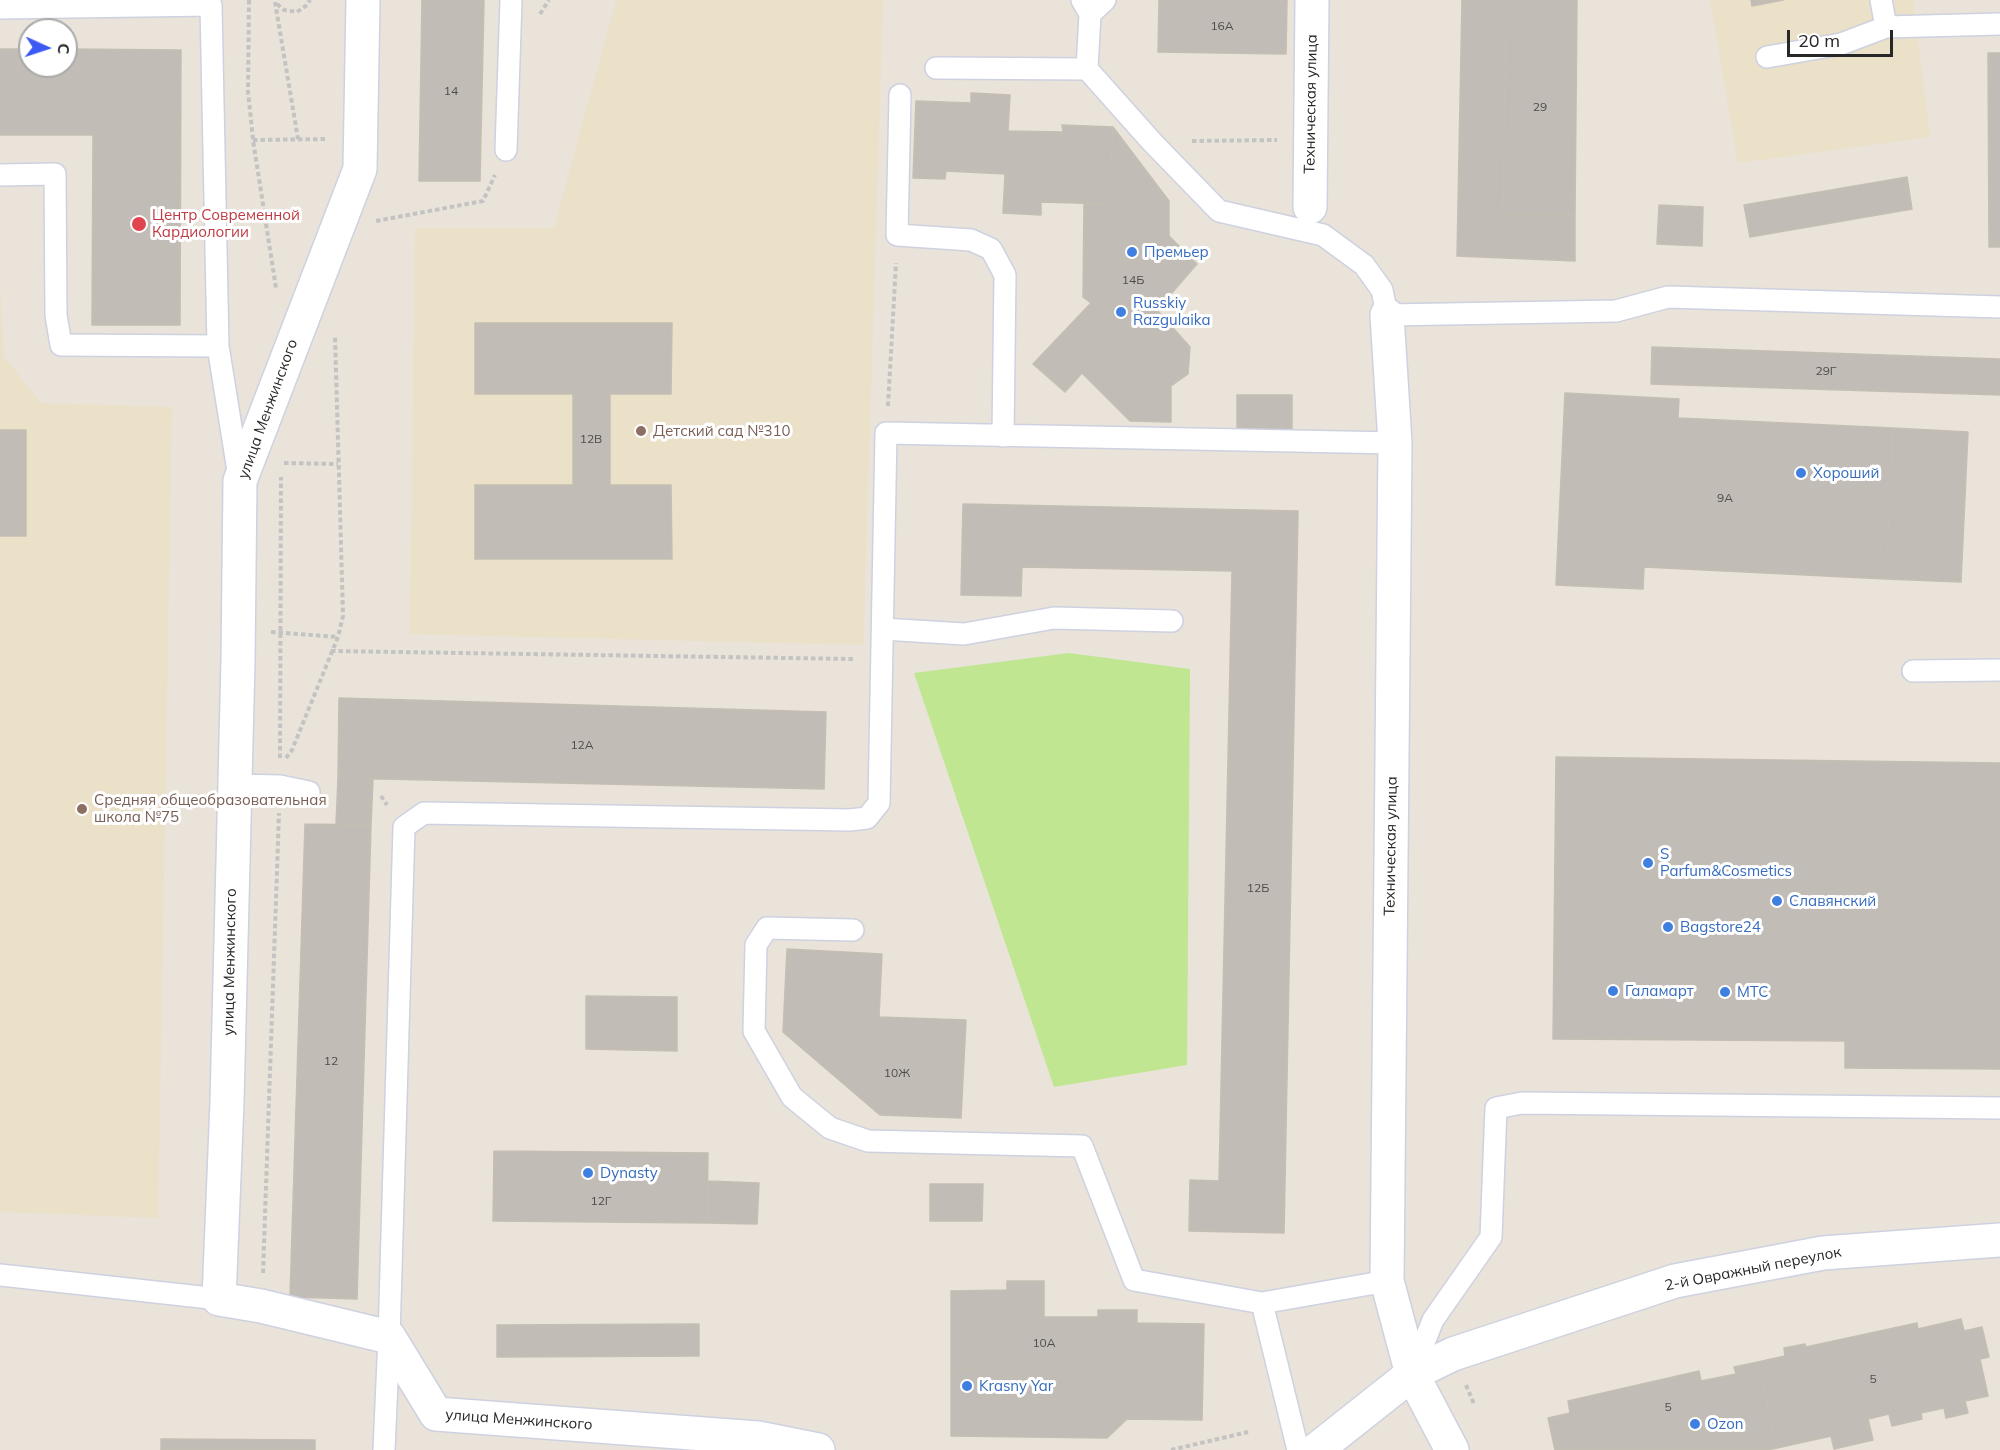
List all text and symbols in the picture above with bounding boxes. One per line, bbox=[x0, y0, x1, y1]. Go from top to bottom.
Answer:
north arrow bbox=[18, 18, 78, 78]
scale bar bbox=[1790, 18, 1896, 56]
house number: 16А bbox=[1210, 19, 1234, 33]
text: 20 m bbox=[1798, 29, 1840, 52]
street label: Техническая улица bbox=[1301, 34, 1321, 174]
text: С bbox=[54, 43, 74, 55]
house number: 14 bbox=[444, 84, 458, 98]
house number: 29 bbox=[1533, 100, 1547, 114]
place label: Центр Современной Кардиологии bbox=[152, 206, 300, 241]
marker: Центр Современной Кардиологии bbox=[130, 215, 148, 233]
place label: Премьер bbox=[1144, 243, 1209, 261]
marker: Премьер bbox=[1125, 245, 1139, 259]
house number: 14Б bbox=[1122, 273, 1144, 287]
place label: Russkiy Razgulaika bbox=[1133, 294, 1210, 329]
marker: Russkiy Razgulaika bbox=[1114, 305, 1128, 319]
street label: улица Менжинского bbox=[234, 337, 302, 481]
house number: 29Г bbox=[1815, 364, 1837, 378]
place label: Детский сад №310 bbox=[653, 422, 791, 440]
marker: Детский сад №310 bbox=[634, 424, 648, 438]
house number: 12В bbox=[580, 432, 602, 446]
place label: Хороший bbox=[1813, 464, 1879, 482]
marker: Хороший bbox=[1794, 466, 1808, 480]
house number: 9А bbox=[1717, 491, 1733, 505]
house number: 12А bbox=[570, 738, 594, 752]
street label: Техническая улица bbox=[1381, 776, 1401, 916]
place label: Средняя общеобразовательная школа №75 bbox=[94, 791, 327, 826]
marker: Средняя общеобразовательная школа №75 bbox=[75, 802, 89, 816]
place label: S Parfum&Cosmetics bbox=[1660, 845, 1792, 880]
marker: S Parfum&Cosmetics bbox=[1641, 856, 1655, 870]
house number: 12Б bbox=[1247, 881, 1269, 895]
street label: улица Менжинского bbox=[220, 888, 240, 1036]
place label: Славянский bbox=[1789, 892, 1876, 910]
marker: Славянский bbox=[1770, 894, 1784, 908]
place label: Bagstore24 bbox=[1680, 918, 1761, 936]
marker: Bagstore24 bbox=[1661, 920, 1675, 934]
place label: Галамарт bbox=[1625, 982, 1694, 1000]
place label: МТС bbox=[1737, 983, 1769, 1001]
marker: Галамарт bbox=[1606, 984, 1620, 998]
marker: МТС bbox=[1718, 985, 1732, 999]
house number: 12 bbox=[324, 1054, 338, 1068]
house number: 10Ж bbox=[884, 1066, 910, 1080]
place label: Dynasty bbox=[600, 1164, 658, 1182]
marker: Dynasty bbox=[581, 1166, 595, 1180]
house number: 12Г bbox=[590, 1194, 612, 1208]
street label: 2-й Овражный переулок bbox=[1663, 1243, 1843, 1295]
house number: 10А bbox=[1032, 1336, 1056, 1350]
house number: 5 bbox=[1869, 1372, 1877, 1386]
place label: Krasny Yar bbox=[979, 1377, 1053, 1395]
marker: Krasny Yar bbox=[960, 1379, 974, 1393]
house number: 5 bbox=[1664, 1400, 1672, 1414]
street label: улица Менжинского bbox=[445, 1406, 593, 1434]
place label: Ozon bbox=[1707, 1415, 1744, 1433]
marker: Ozon bbox=[1688, 1417, 1702, 1431]

